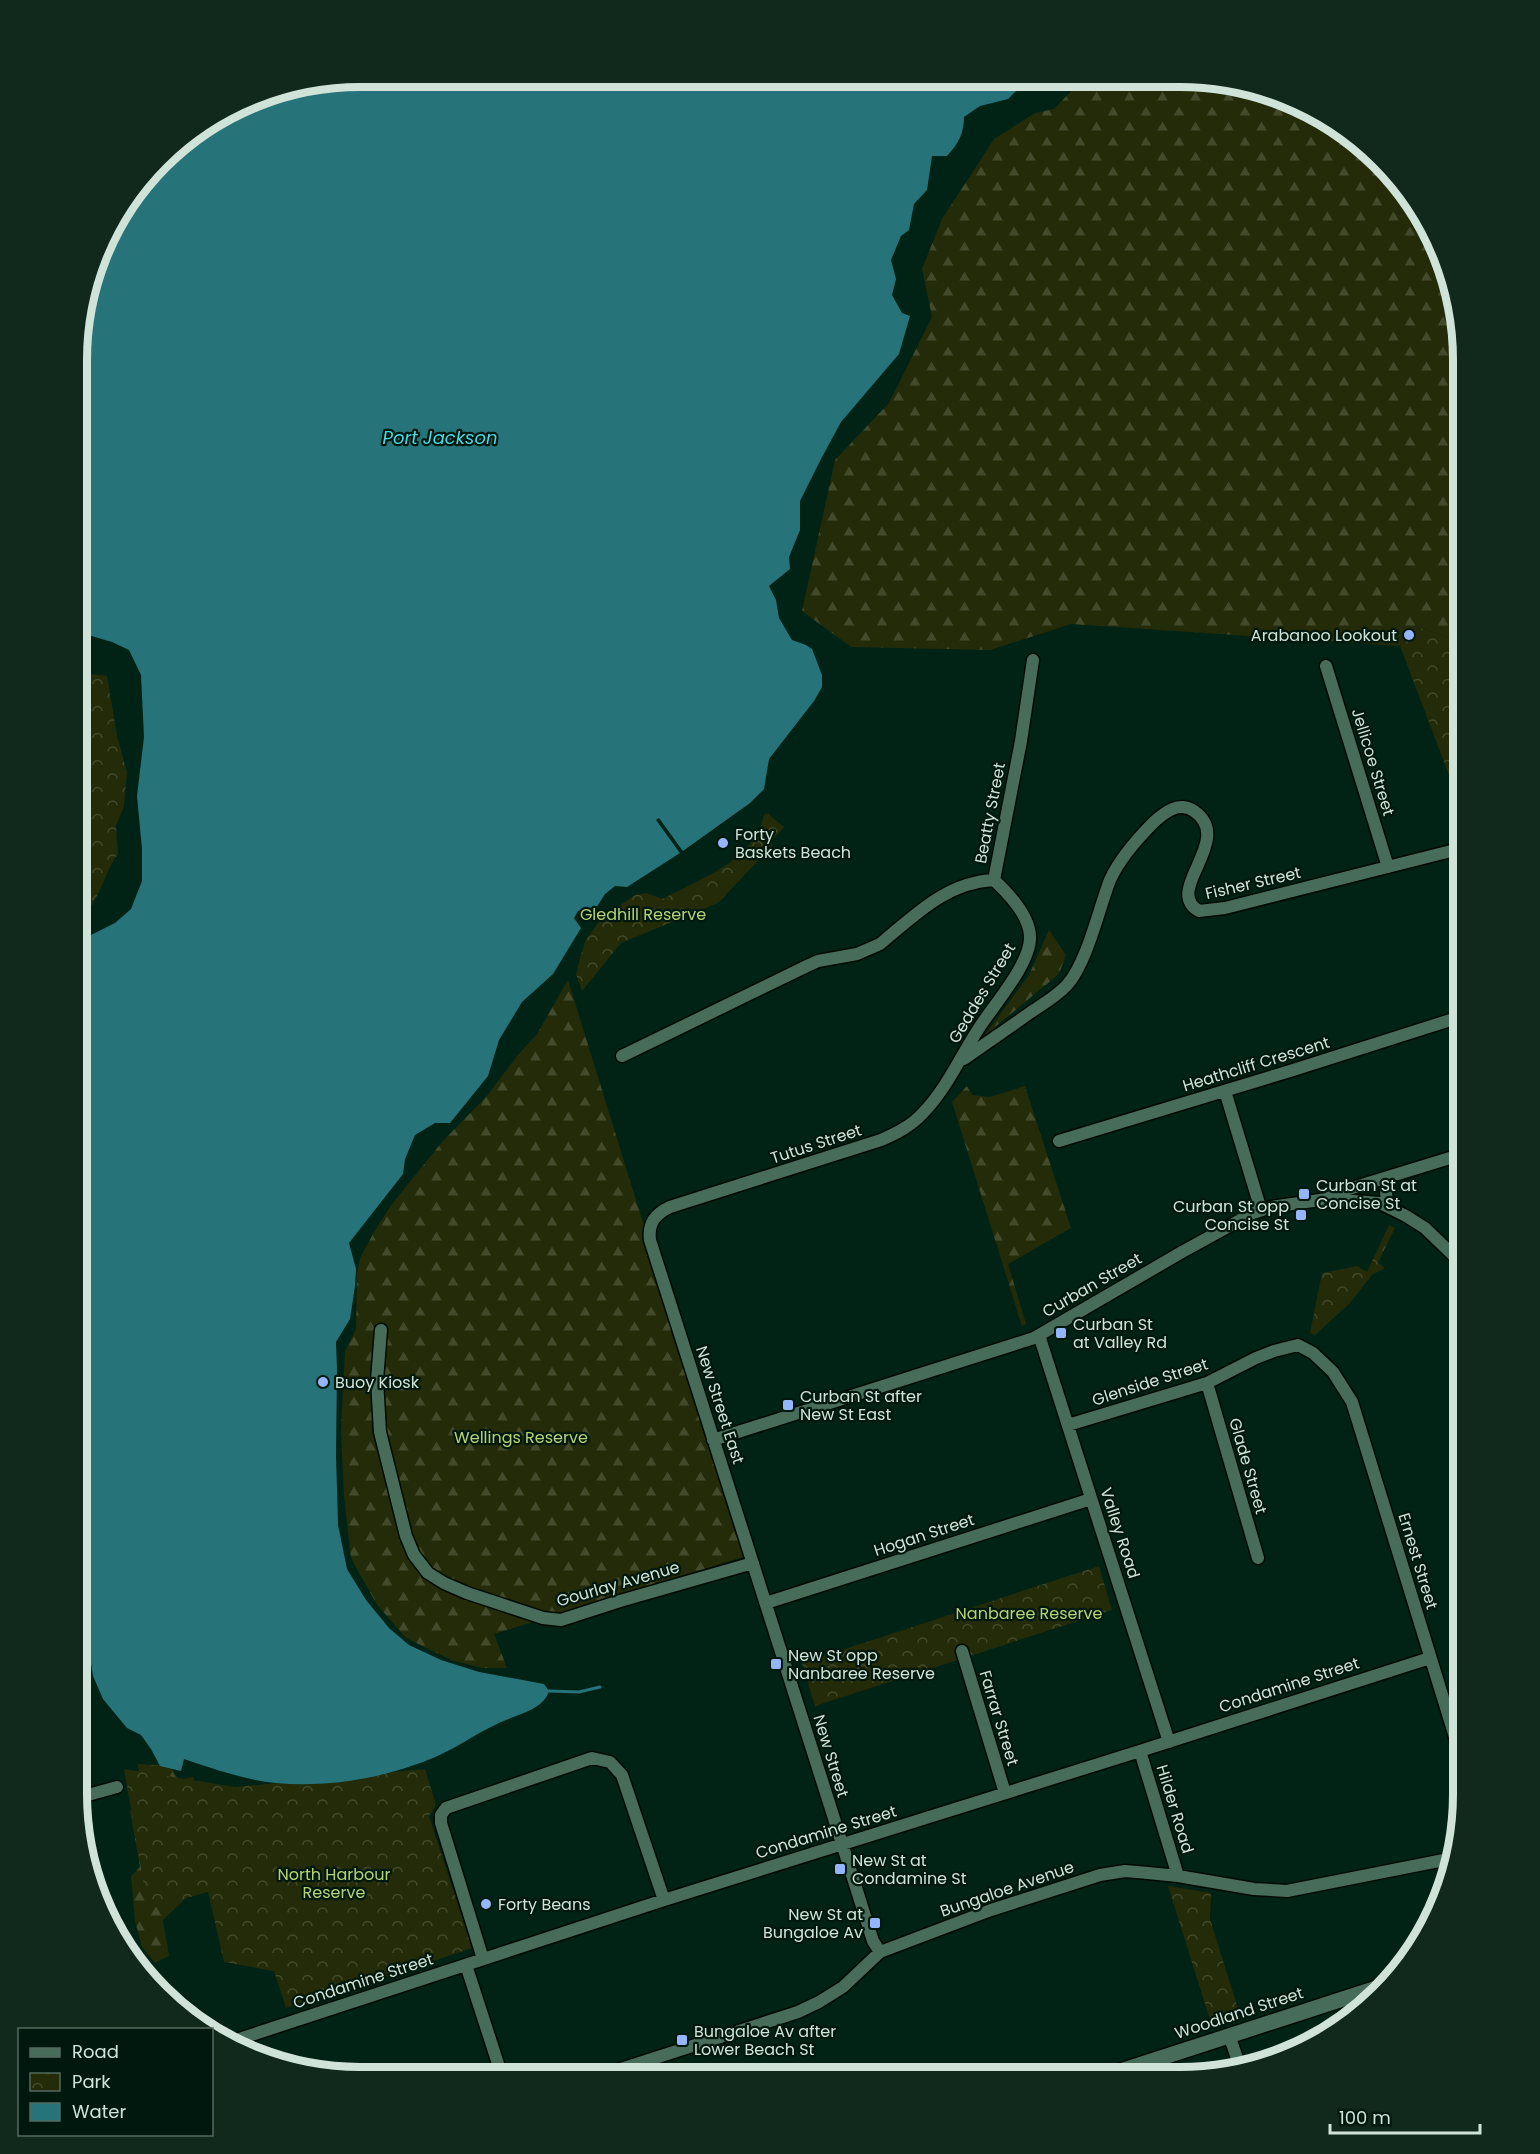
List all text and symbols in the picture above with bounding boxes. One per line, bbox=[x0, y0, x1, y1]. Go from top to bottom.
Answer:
water label: Port Jackson bbox=[383, 425, 497, 450]
place label: Arabanoo Lookout bbox=[1251, 624, 1397, 647]
marker: Arabanoo Lookout bbox=[1402, 628, 1416, 642]
street label: Jellicoe Street bbox=[1346, 705, 1400, 819]
street label: Beatty Street bbox=[969, 760, 1011, 865]
place label: Forty Baskets Beach bbox=[735, 823, 851, 864]
marker: Forty Baskets Beach bbox=[716, 836, 730, 850]
street label: Fisher Street bbox=[1203, 861, 1303, 905]
park label: Gledhill Reserve bbox=[580, 903, 706, 926]
street label: Geddes Street bbox=[943, 938, 1021, 1048]
street label: Heathcliff Crescent bbox=[1180, 1031, 1332, 1097]
street label: Tutus Street bbox=[768, 1118, 865, 1170]
place label: Curban St at Concise St bbox=[1316, 1174, 1417, 1215]
marker: Curban St at Concise St bbox=[1297, 1187, 1311, 1201]
place label: Curban St opp Concise St bbox=[1173, 1195, 1289, 1236]
marker: Curban St opp Concise St bbox=[1294, 1208, 1308, 1222]
street label: Curban Street bbox=[1038, 1247, 1146, 1323]
place label: Curban St at Valley Rd bbox=[1073, 1313, 1167, 1354]
marker: Curban St at Valley Rd bbox=[1054, 1326, 1068, 1340]
street label: New Street East bbox=[690, 1343, 750, 1467]
street label: Glenside Street bbox=[1089, 1352, 1211, 1412]
place label: Buoy Kiosk bbox=[335, 1371, 420, 1394]
marker: Buoy Kiosk bbox=[316, 1375, 330, 1389]
place label: Curban St after New St East bbox=[800, 1385, 922, 1426]
marker: Curban St after New St East bbox=[781, 1398, 795, 1412]
street label: Glade Street bbox=[1223, 1415, 1273, 1517]
park label: Wellings Reserve bbox=[454, 1426, 588, 1449]
street label: Valley Road bbox=[1094, 1485, 1146, 1581]
street label: Hogan Street bbox=[871, 1508, 977, 1562]
street label: Ernest Street bbox=[1392, 1510, 1444, 1612]
street label: Gourlay Avenue bbox=[554, 1555, 682, 1613]
park label: Nanbaree Reserve bbox=[956, 1602, 1102, 1625]
place label: New St opp Nanbaree Reserve bbox=[788, 1644, 935, 1685]
street label: Condamine Street bbox=[1216, 1651, 1362, 1719]
marker: New St opp Nanbaree Reserve bbox=[769, 1657, 783, 1671]
street label: Farrar Street bbox=[974, 1667, 1024, 1769]
street label: New Street bbox=[808, 1712, 855, 1800]
street label: Hilder Road bbox=[1151, 1762, 1199, 1856]
street label: Condamine Street bbox=[753, 1800, 899, 1864]
place label: New St at Condamine St bbox=[852, 1849, 967, 1890]
street label: Bungaloe Avenue bbox=[937, 1855, 1077, 1923]
marker: New St at Condamine St bbox=[833, 1862, 847, 1876]
park label: North Harbour Reserve bbox=[278, 1863, 390, 1904]
place label: Forty Beans bbox=[498, 1893, 591, 1916]
marker: Forty Beans bbox=[479, 1897, 493, 1911]
place label: New St at Bungaloe Av bbox=[763, 1903, 863, 1944]
marker: New St at Bungaloe Av bbox=[868, 1916, 882, 1930]
street label: Condamine Street bbox=[290, 1947, 436, 2015]
street label: Woodland Street bbox=[1172, 1981, 1306, 2045]
place label: Bungaloe Av after Lower Beach St bbox=[694, 2020, 836, 2061]
legend bbox=[18, 2028, 213, 2136]
marker: Bungaloe Av after Lower Beach St bbox=[675, 2033, 689, 2047]
text: Road bbox=[72, 2039, 119, 2064]
text: Park bbox=[72, 2069, 111, 2094]
scale bar bbox=[1330, 2097, 1480, 2135]
text: Water bbox=[72, 2099, 126, 2124]
text: 100 m bbox=[1339, 2105, 1391, 2130]

